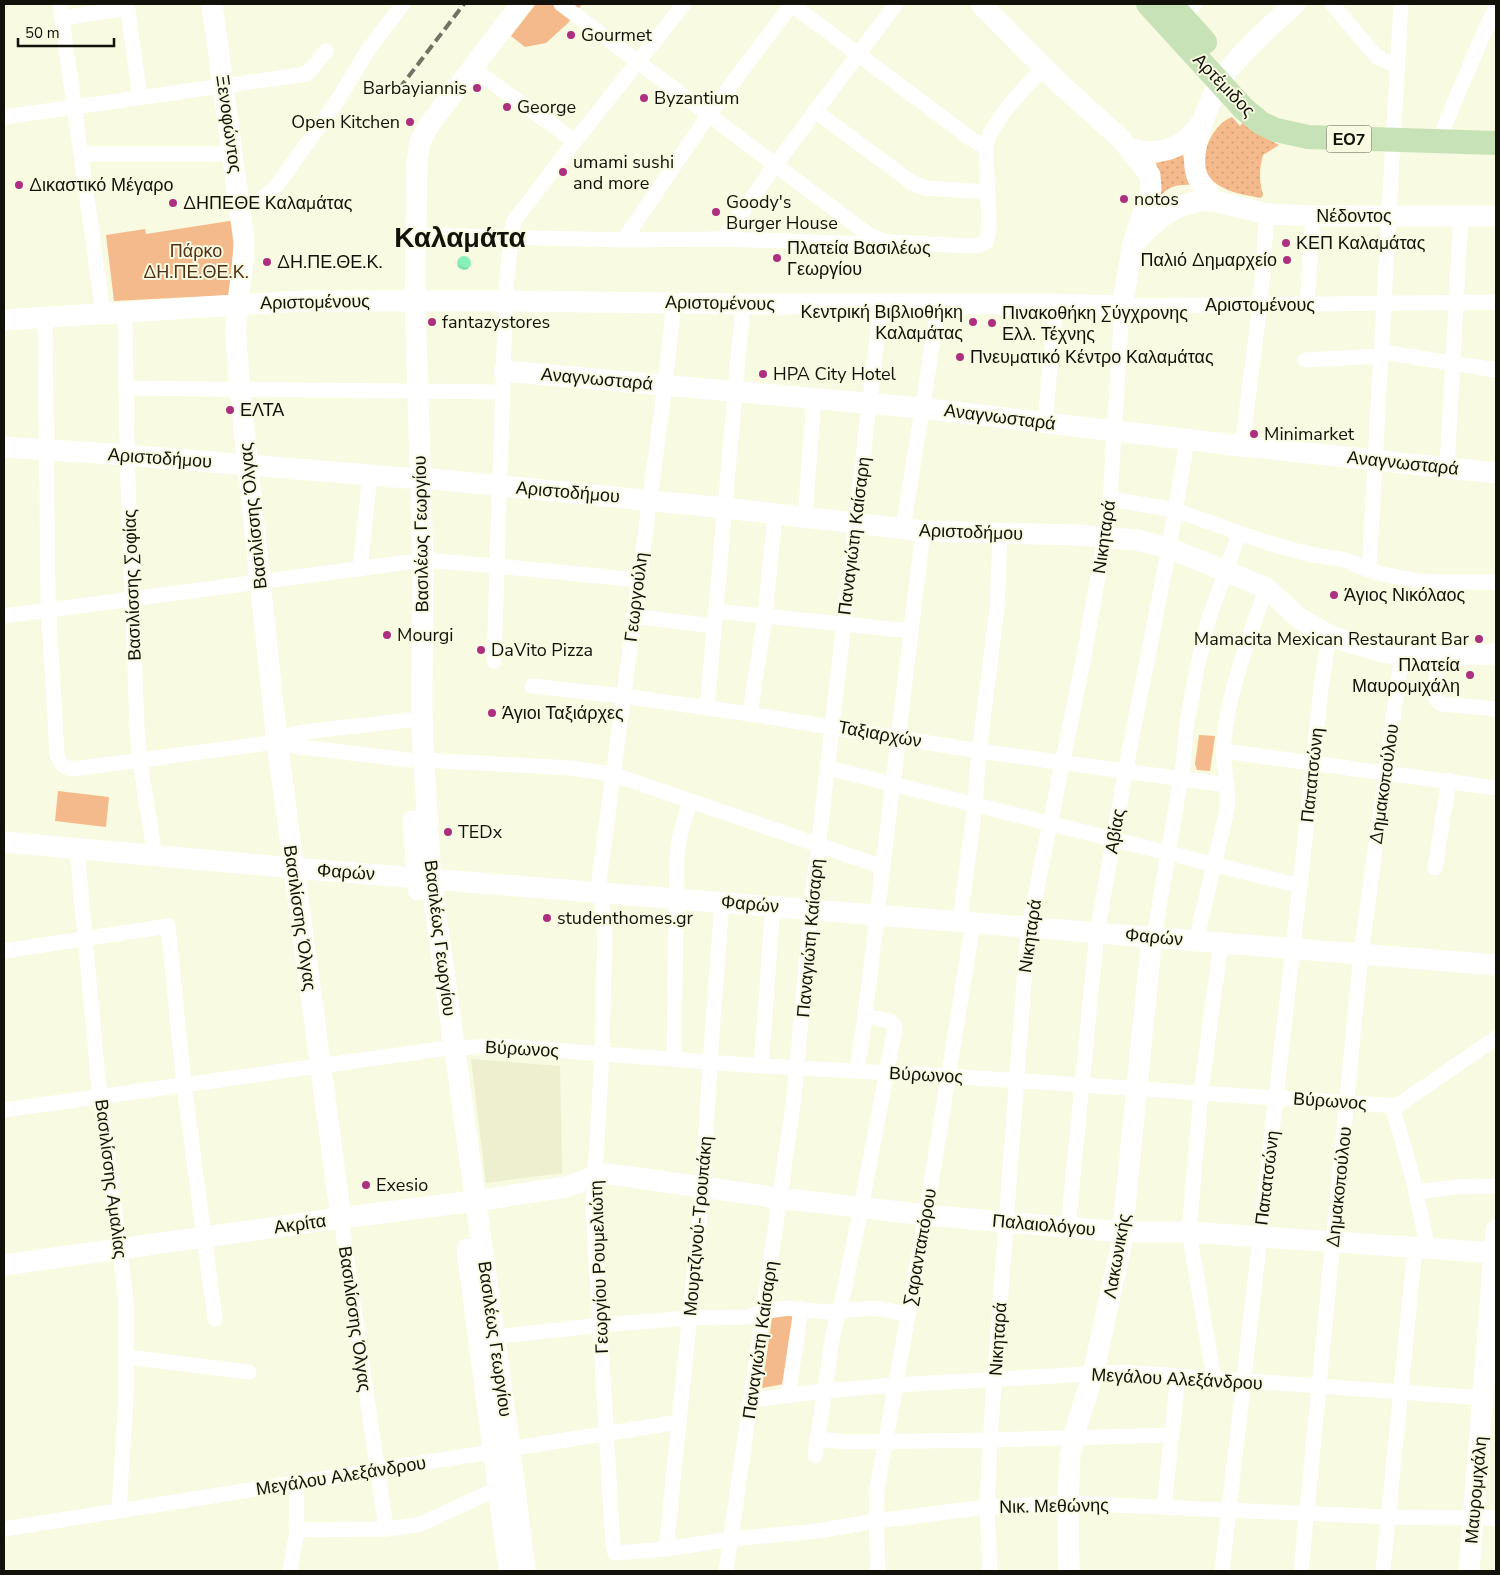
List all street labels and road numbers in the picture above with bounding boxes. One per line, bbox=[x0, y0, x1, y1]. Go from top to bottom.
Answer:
street label: Αρτέμιδος bbox=[1188, 48, 1261, 122]
street label: Ξενοφώντος bbox=[210, 73, 248, 175]
road number: ΕΟ7 bbox=[1326, 126, 1372, 152]
street label: Νέδοντος bbox=[1316, 204, 1392, 228]
street label: Αριστομένους bbox=[260, 289, 370, 315]
street label: Αριστομένους bbox=[665, 290, 775, 316]
street label: Αριστομένους bbox=[1205, 293, 1315, 317]
street label: Αναγνωσταρά bbox=[540, 362, 654, 396]
street label: Αναγνωσταρά bbox=[943, 398, 1057, 436]
street label: Βασιλίσσης Όλγας bbox=[233, 441, 273, 590]
street label: Αριστοδήμου bbox=[107, 442, 213, 474]
street label: Αναγνωσταρά bbox=[1346, 445, 1460, 481]
street label: Βασιλέως Γεωργίου bbox=[408, 455, 434, 613]
street label: Παναγιώτη Καίσαρη bbox=[832, 455, 876, 617]
street label: Αριστοδήμου bbox=[515, 476, 621, 508]
street label: Νικηταρά bbox=[1087, 499, 1121, 575]
street label: Βασιλίσσης Σοφίας bbox=[117, 509, 147, 661]
street label: Αριστοδήμου bbox=[919, 518, 1023, 546]
street label: Γεωργούλη bbox=[619, 551, 653, 643]
street label: Ταξιαρχών bbox=[836, 715, 924, 753]
street label: Δημακοπούλου bbox=[1364, 722, 1404, 846]
street label: Παπατσώνη bbox=[1295, 726, 1329, 824]
street label: Αβίας bbox=[1099, 806, 1131, 855]
street label: Βασιλίσσης Όλγας bbox=[278, 844, 322, 993]
street label: Φαρών bbox=[316, 858, 376, 886]
street label: Παναγιώτη Καίσαρη bbox=[791, 858, 829, 1018]
street label: Βασιλέως Γεωργίου bbox=[419, 859, 461, 1017]
street label: Φαρών bbox=[720, 890, 780, 918]
street label: Νικηταρά bbox=[1013, 898, 1047, 974]
street label: Φαρών bbox=[1124, 923, 1184, 951]
street label: Βύρωνος bbox=[485, 1035, 560, 1063]
street label: Βύρωνος bbox=[889, 1061, 964, 1089]
street label: Βύρωνος bbox=[1292, 1086, 1368, 1116]
street label: Βασιλίσσης Αμαλίας bbox=[89, 1098, 133, 1261]
street label: Δημακοπούλου bbox=[1321, 1125, 1357, 1249]
street label: Παπατσώνη bbox=[1249, 1129, 1285, 1227]
street label: Μουρτζινού-Τρουπάκη bbox=[678, 1135, 718, 1317]
street label: Γεωργίου Ρουμελιώτη bbox=[584, 1180, 614, 1354]
street label: Σαρανταπόρου bbox=[898, 1186, 942, 1308]
street label: Ακρίτα bbox=[272, 1208, 328, 1240]
street label: Παλαιολόγου bbox=[991, 1209, 1097, 1241]
street label: Λακωνικής bbox=[1098, 1211, 1136, 1300]
street label: Βασιλίσσης Όλγας bbox=[333, 1245, 377, 1394]
street label: Παναγιώτη Καίσαρη bbox=[737, 1259, 783, 1421]
street label: Βασιλέως Γεωργίου bbox=[472, 1260, 518, 1418]
street label: Νικηταρά bbox=[983, 1301, 1013, 1377]
street label: Μεγάλου Αλεξάνδρου bbox=[1091, 1363, 1263, 1395]
street label: Μαυρομιχάλη bbox=[1459, 1435, 1493, 1545]
street label: Μεγάλου Αλεξάνδρου bbox=[254, 1451, 428, 1501]
street label: Νικ. Μεθώνης bbox=[999, 1493, 1109, 1519]

